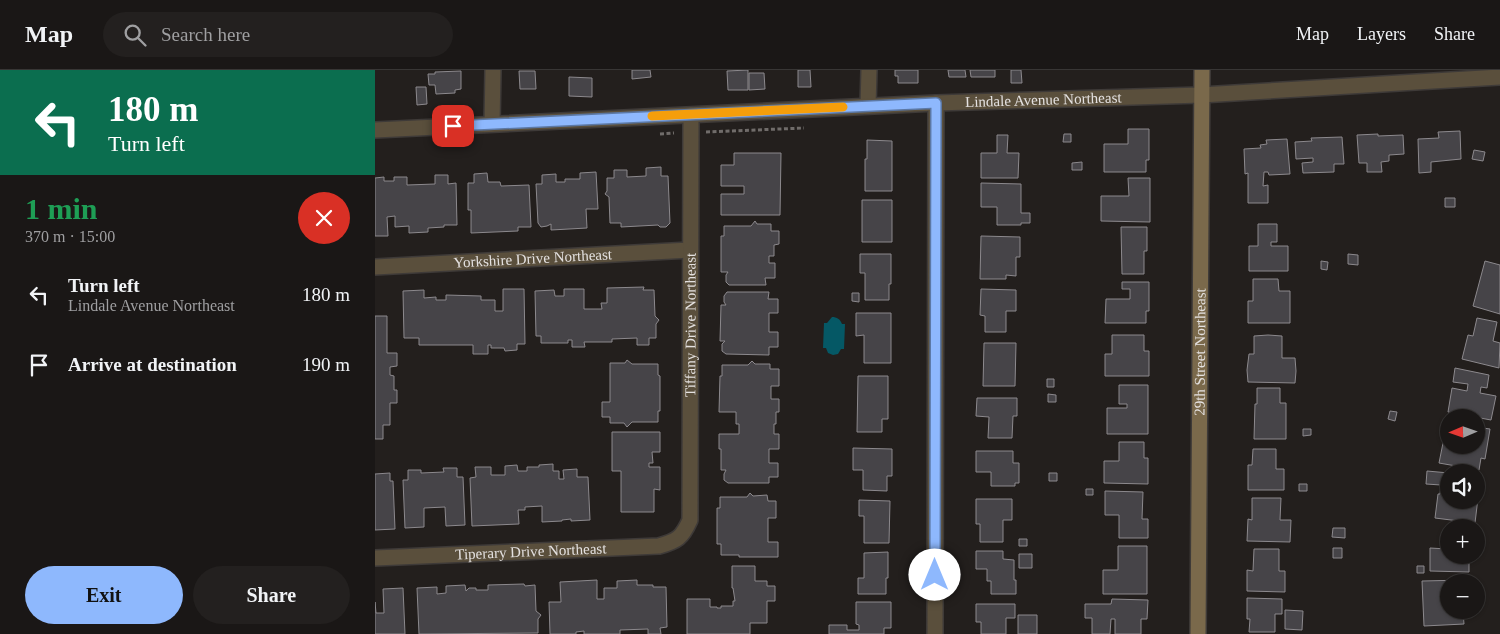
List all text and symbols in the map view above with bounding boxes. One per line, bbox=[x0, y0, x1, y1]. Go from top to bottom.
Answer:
search box bbox=[103, 12, 453, 57]
text: Map bbox=[25, 21, 73, 47]
icon: search bbox=[121, 21, 149, 49]
text: Search here bbox=[161, 24, 250, 45]
text: Map bbox=[1296, 24, 1329, 44]
text: Layers bbox=[1357, 24, 1406, 44]
text: Share bbox=[1434, 24, 1475, 44]
street label: Lindale Avenue Northeast bbox=[965, 89, 1123, 110]
icon: left bbox=[25, 90, 90, 155]
text: 180 m bbox=[108, 90, 198, 129]
pin bbox=[432, 105, 474, 147]
icon: arrive bbox=[439, 112, 467, 140]
text: Turn left bbox=[108, 131, 185, 156]
text: 1 min bbox=[25, 192, 98, 225]
button: close bbox=[298, 192, 350, 244]
text: 370 m · 15:00 bbox=[25, 228, 115, 245]
street label: Yorkshire Drive Northeast bbox=[453, 246, 613, 271]
street label: Tiffany Drive Northeast bbox=[682, 252, 699, 397]
text: Turn left bbox=[68, 275, 140, 296]
icon: left bbox=[25, 281, 53, 309]
text: 180 m bbox=[302, 284, 350, 305]
street label: 29th Street Northeast bbox=[1192, 287, 1208, 416]
text: Lindale Avenue Northeast bbox=[68, 297, 235, 314]
icon: arrive bbox=[25, 351, 53, 379]
text: Arrive at destination bbox=[68, 354, 237, 375]
text: 190 m bbox=[302, 354, 350, 375]
north arrow bbox=[1440, 409, 1485, 454]
map controls bbox=[1440, 409, 1485, 619]
button: sound bbox=[1440, 464, 1485, 509]
button: + bbox=[1440, 519, 1485, 564]
street label: Tiperary Drive Northeast bbox=[455, 540, 608, 563]
position arrow bbox=[908, 548, 960, 600]
button: Exit bbox=[25, 566, 183, 624]
button: Share bbox=[193, 566, 350, 624]
button: − bbox=[1440, 574, 1485, 619]

